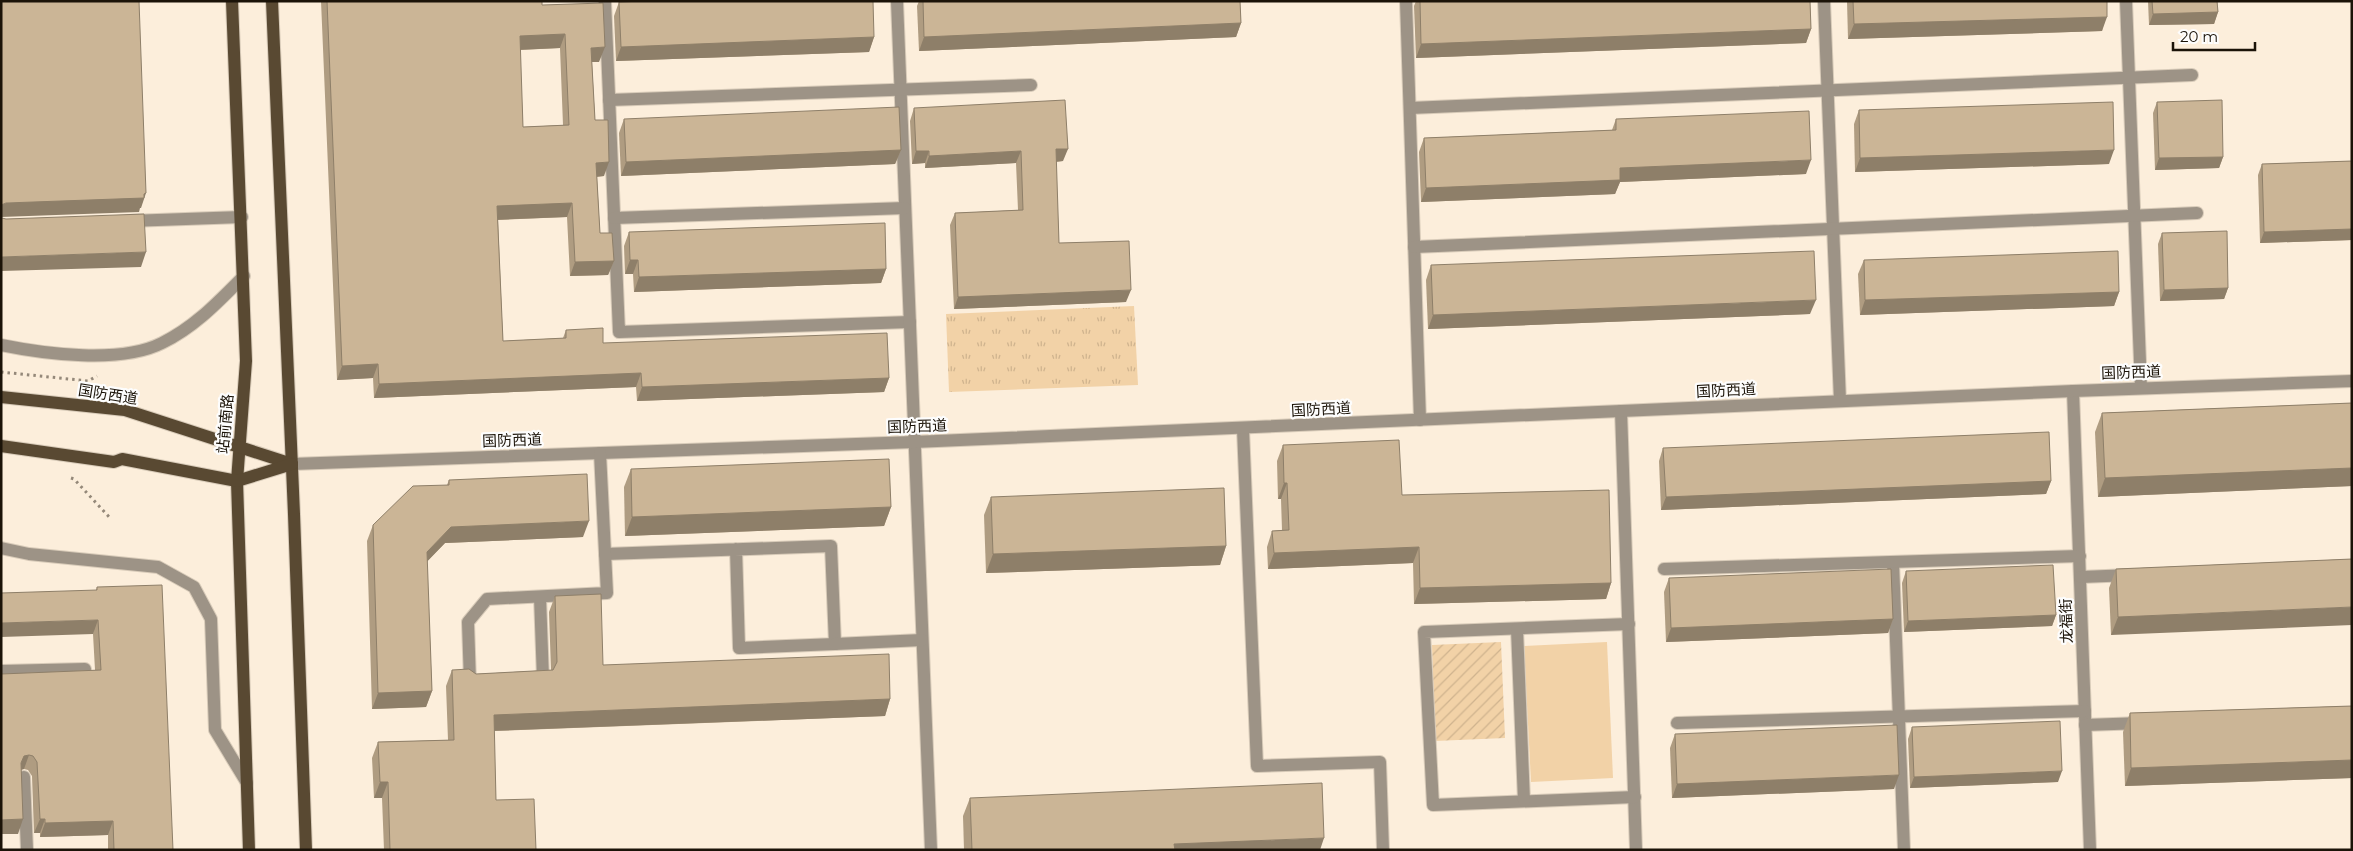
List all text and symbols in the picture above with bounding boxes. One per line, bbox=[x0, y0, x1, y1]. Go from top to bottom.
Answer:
scale bar bbox=[2173, 20, 2256, 52]
text: 20 m bbox=[2180, 27, 2218, 46]
street label: 国防西道 bbox=[2101, 361, 2161, 383]
street label: 国防西道 bbox=[1696, 379, 1756, 401]
street label: 国防西道 bbox=[77, 380, 139, 408]
street label: 站前南路 bbox=[213, 393, 237, 455]
street label: 国防西道 bbox=[1291, 398, 1351, 420]
street label: 国防西道 bbox=[887, 415, 947, 437]
street label: 国防西道 bbox=[482, 429, 542, 451]
street label: 龙福街 bbox=[2056, 598, 2076, 644]

